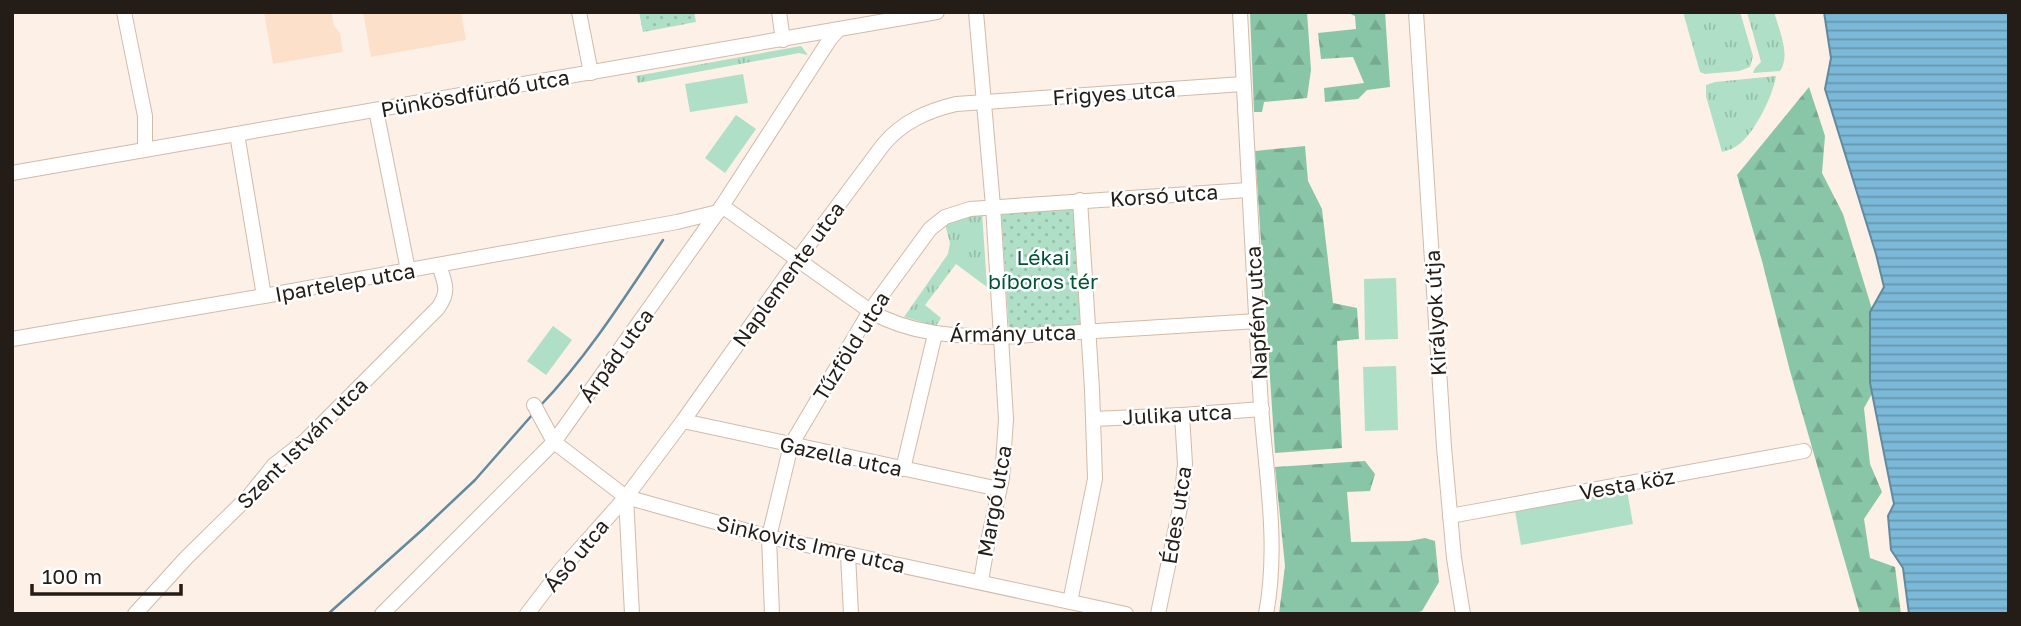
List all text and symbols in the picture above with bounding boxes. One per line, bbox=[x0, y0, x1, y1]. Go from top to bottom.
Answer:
street label: Pünkösdfürdő utca bbox=[379, 64, 571, 122]
street label: Frigyes utca bbox=[1051, 76, 1177, 110]
street label: Korsó utca bbox=[1109, 178, 1219, 212]
street label: Naplemente utca bbox=[727, 196, 849, 352]
park label: Lékai bíboros tér bbox=[988, 244, 1098, 294]
street label: Napfény utca bbox=[1240, 245, 1272, 381]
street label: Királyok útja bbox=[1419, 249, 1451, 377]
street label: Ipartelep utca bbox=[273, 257, 417, 307]
street label: Tűzföld utca bbox=[807, 287, 895, 405]
street label: Árpád utca bbox=[573, 303, 659, 407]
street label: Ármány utca bbox=[949, 319, 1077, 347]
street label: Szent István utca bbox=[231, 372, 373, 514]
street label: Julika utca bbox=[1121, 398, 1233, 430]
street label: Gazella utca bbox=[777, 430, 905, 482]
street label: Margó utca bbox=[971, 443, 1017, 559]
street label: Vesta köz bbox=[1577, 463, 1677, 505]
street label: Édes utca bbox=[1155, 464, 1197, 566]
street label: Sinkovits Imre utca bbox=[714, 510, 908, 578]
street label: Ásó utca bbox=[538, 513, 614, 597]
scale bar bbox=[32, 552, 180, 596]
text: 100 m bbox=[42, 563, 102, 589]

